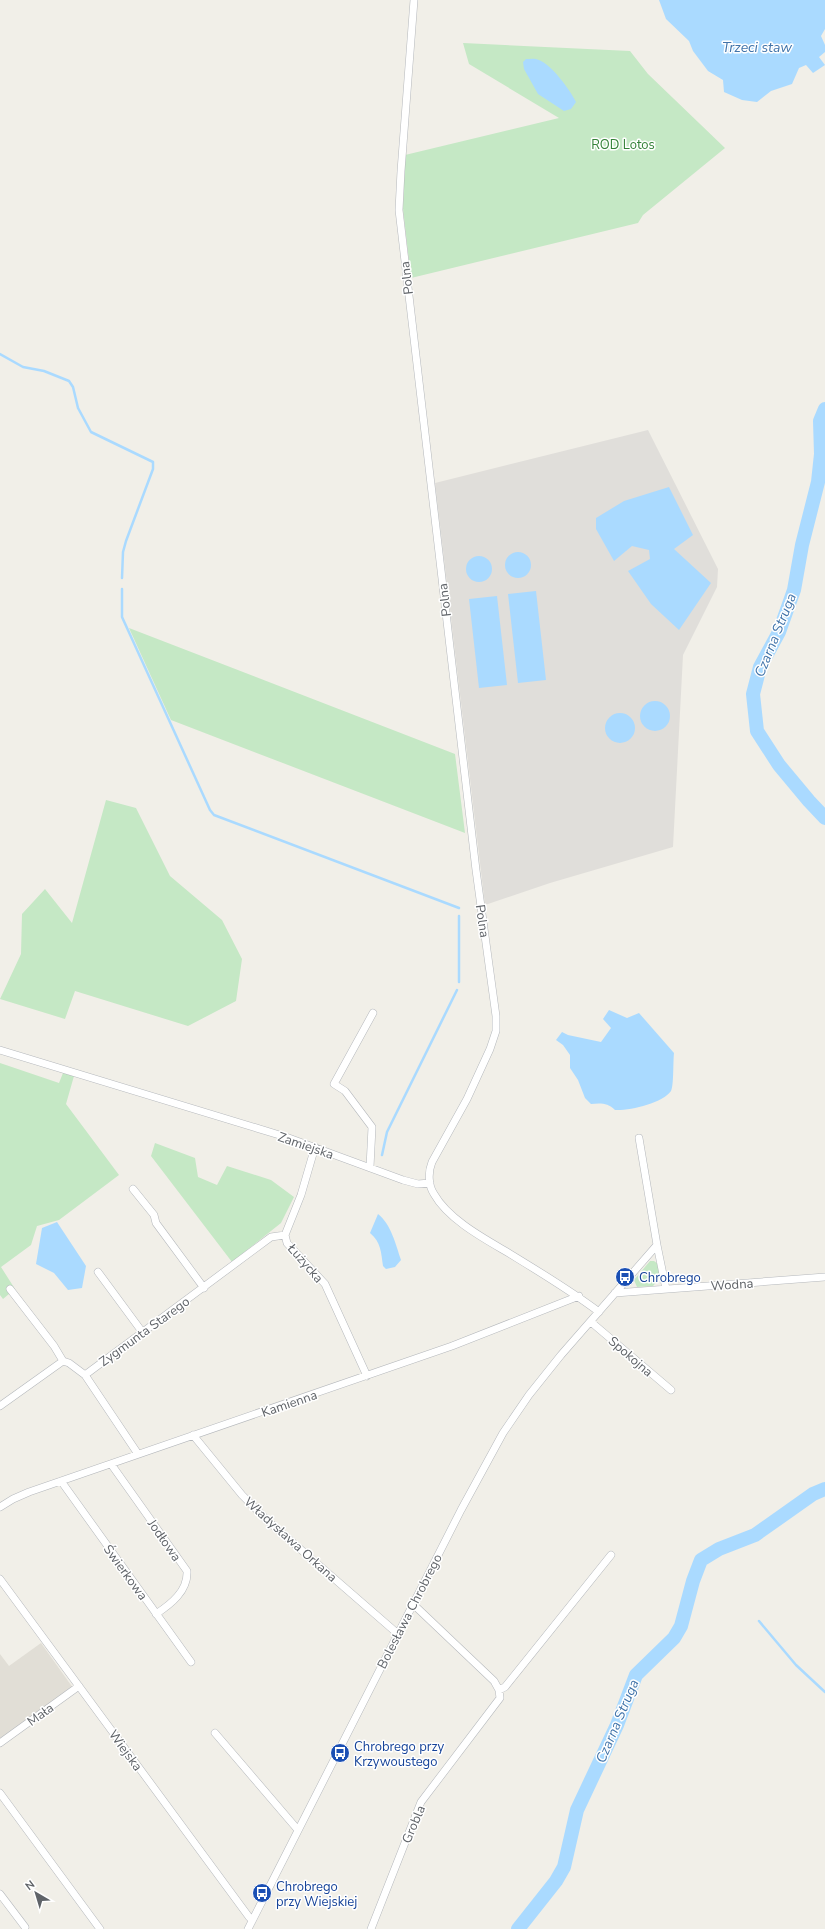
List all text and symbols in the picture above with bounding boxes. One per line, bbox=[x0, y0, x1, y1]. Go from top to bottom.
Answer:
water label: Trzeci staw bbox=[722, 38, 792, 57]
park label: ROD Lotos bbox=[591, 136, 655, 154]
street label: Polna bbox=[396, 260, 418, 295]
street label: Polna bbox=[434, 582, 456, 617]
water label: Czarna Struga bbox=[750, 590, 801, 680]
street label: Polna bbox=[471, 903, 493, 939]
street label: Zamiejska bbox=[275, 1128, 336, 1164]
street label: Łużycka bbox=[283, 1240, 327, 1287]
bus stop icon: Chrobrego bbox=[614, 1266, 636, 1288]
place label: Chrobrego bbox=[639, 1269, 701, 1287]
street label: Wodna bbox=[710, 1275, 754, 1295]
street label: Zygmunta Starego bbox=[96, 1293, 194, 1371]
street label: Spokojna bbox=[604, 1332, 657, 1381]
street label: Kamienna bbox=[259, 1386, 320, 1422]
street label: Władysława Orkana bbox=[240, 1493, 341, 1586]
street label: Jodłowa bbox=[143, 1515, 185, 1565]
street label: Świerkowa bbox=[99, 1541, 152, 1604]
street label: Bolesława Chrobrego bbox=[373, 1551, 447, 1672]
water label: Czarna Struga bbox=[591, 1677, 644, 1766]
street label: Mała bbox=[24, 1699, 58, 1731]
street label: Wiejska bbox=[104, 1726, 146, 1775]
place label: Chrobrego przy Krzywoustego bbox=[354, 1738, 444, 1771]
bus stop icon: Chrobrego przy Krzywoustego bbox=[329, 1742, 351, 1764]
street label: Grobla bbox=[398, 1803, 430, 1846]
north arrow bbox=[16, 1873, 56, 1913]
text: N bbox=[22, 1877, 38, 1894]
place label: Chrobrego przy Wiejskiej bbox=[276, 1878, 357, 1911]
bus stop icon: Chrobrego przy Wiejskiej bbox=[251, 1882, 273, 1904]

